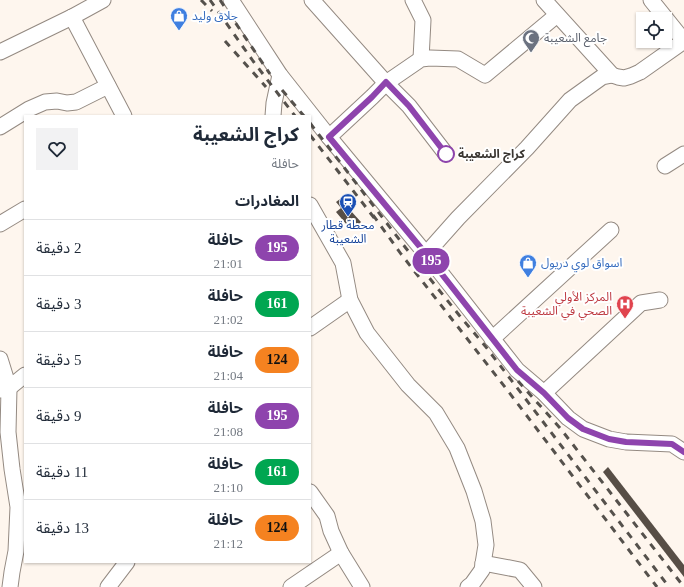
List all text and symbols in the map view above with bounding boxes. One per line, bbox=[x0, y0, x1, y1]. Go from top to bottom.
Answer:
shop icon: حلاق وليد bbox=[169, 6, 189, 31]
place label: حلاق وليد bbox=[192, 9, 238, 23]
map controls bbox=[636, 12, 672, 48]
button: locate bbox=[636, 12, 672, 48]
mosque icon: جامع الشعيبة bbox=[521, 28, 541, 53]
place label: جامع الشعيبة bbox=[544, 31, 607, 47]
text: كراج الشعيبة bbox=[193, 124, 299, 145]
button: heart bbox=[36, 128, 78, 170]
marker: كراج الشعيبة bbox=[437, 145, 455, 163]
place label: كراج الشعيبة bbox=[458, 147, 526, 163]
text: حافلة bbox=[272, 156, 299, 171]
station icon: محطة قطار الشعيبة bbox=[338, 192, 358, 217]
text: المغادرات bbox=[235, 193, 299, 209]
place label: محطة قطار الشعيبة bbox=[320, 218, 375, 246]
text: حافلة bbox=[208, 232, 243, 248]
text: 2 دقيقة bbox=[36, 240, 81, 256]
text: 195 bbox=[267, 240, 288, 255]
line badge: 195 bbox=[408, 248, 454, 274]
text: 195 bbox=[421, 253, 442, 268]
shop icon: اسواق لوي دريول bbox=[518, 253, 538, 278]
text: 21:01 bbox=[213, 256, 243, 271]
place label: اسواق لوي دريول bbox=[541, 256, 622, 273]
text: حافلة bbox=[208, 288, 243, 304]
place label: المركز الأولي الصحي في الشعيبة bbox=[521, 290, 612, 321]
hospital icon: المركز الأولي الصحي في الشعيبة bbox=[615, 294, 635, 319]
text: 3 دقيقة bbox=[36, 296, 81, 312]
text: 161 bbox=[267, 296, 288, 311]
text: 21:02 bbox=[213, 312, 243, 327]
text: حافلة bbox=[208, 344, 243, 360]
text: 5 دقيقة bbox=[36, 352, 81, 368]
text: 124 bbox=[267, 352, 288, 367]
text: 21:04 bbox=[213, 368, 243, 383]
text: حافلة bbox=[208, 400, 243, 416]
text: 9 دقيقة bbox=[36, 408, 81, 424]
text: 195 bbox=[267, 408, 288, 423]
text: 21:08 bbox=[213, 424, 243, 439]
text: حافلة bbox=[208, 456, 243, 472]
text: 11 دقيقة bbox=[36, 464, 88, 480]
text: 161 bbox=[267, 464, 288, 479]
text: 21:10 bbox=[213, 480, 243, 495]
text: حافلة bbox=[208, 512, 243, 528]
text: 13 دقيقة bbox=[36, 520, 89, 536]
text: 124 bbox=[267, 520, 288, 535]
text: 21:12 bbox=[213, 536, 243, 551]

